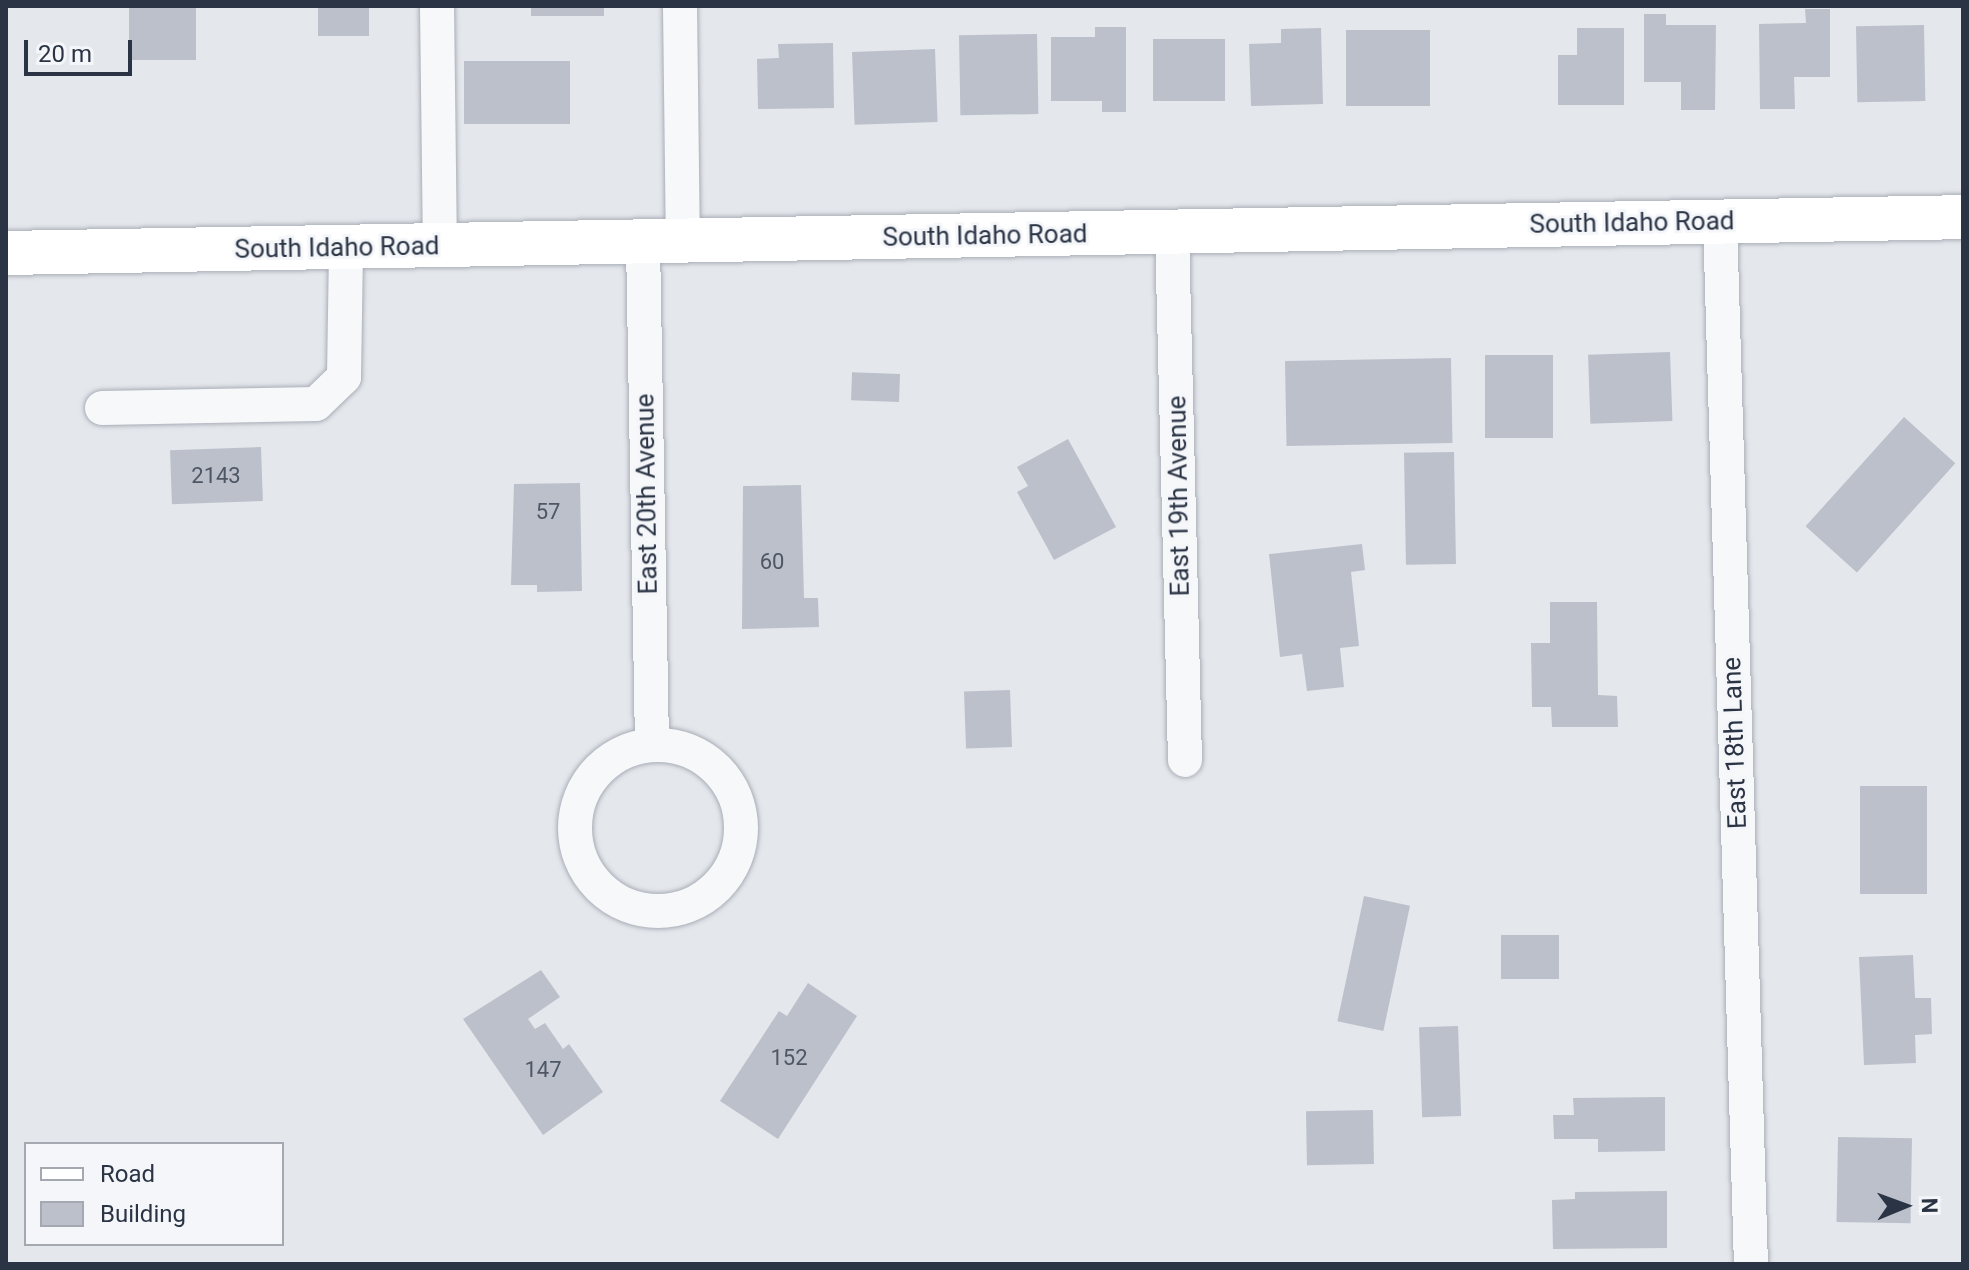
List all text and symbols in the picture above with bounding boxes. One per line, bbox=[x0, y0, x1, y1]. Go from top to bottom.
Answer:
scale bar bbox=[28, 24, 136, 74]
text: 20 m bbox=[38, 40, 92, 68]
street label: South Idaho Road bbox=[1529, 206, 1735, 240]
street label: South Idaho Road bbox=[882, 219, 1088, 253]
street label: South Idaho Road bbox=[234, 231, 440, 265]
street label: East 20th Avenue bbox=[630, 393, 664, 595]
street label: East 19th Avenue bbox=[1162, 395, 1196, 597]
house number: 2143 bbox=[191, 463, 241, 489]
house number: 57 bbox=[536, 499, 560, 525]
house number: 60 bbox=[760, 549, 784, 575]
street label: East 18th Lane bbox=[1716, 656, 1754, 830]
house number: 152 bbox=[770, 1045, 808, 1071]
house number: 147 bbox=[524, 1057, 562, 1083]
legend bbox=[24, 1142, 284, 1246]
text: Road bbox=[100, 1160, 155, 1188]
north arrow bbox=[1865, 1166, 1945, 1246]
text: N bbox=[1917, 1198, 1942, 1214]
text: Building bbox=[100, 1200, 186, 1228]

